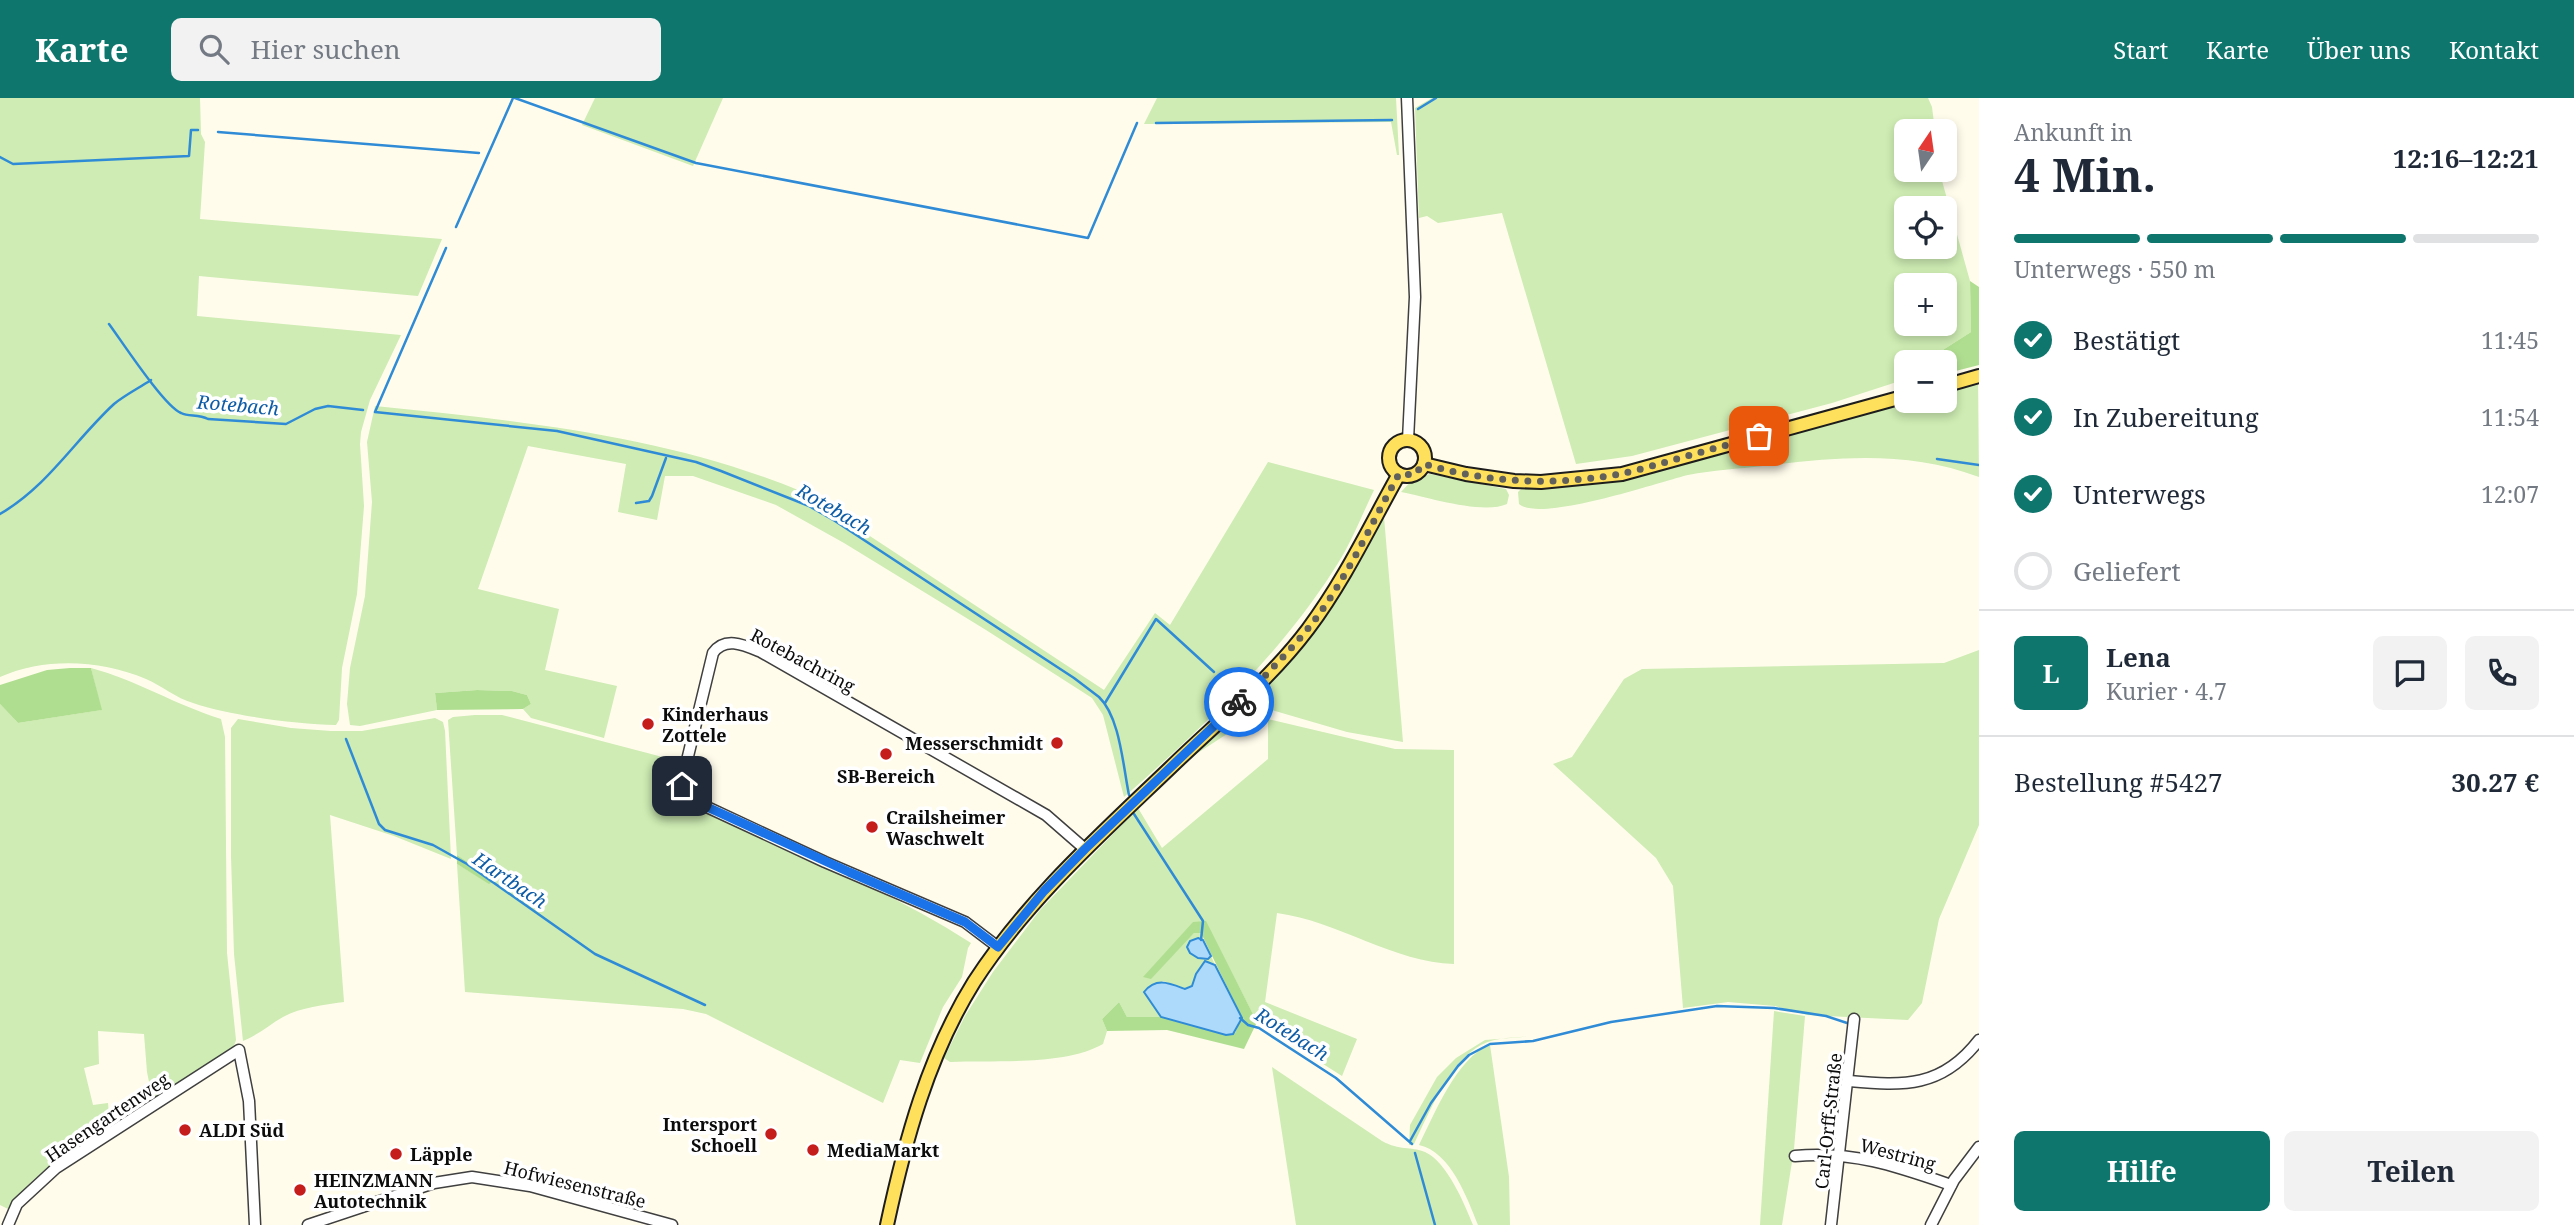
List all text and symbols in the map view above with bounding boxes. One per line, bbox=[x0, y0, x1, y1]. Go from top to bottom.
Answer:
search box bbox=[171, 18, 661, 81]
text: Karte bbox=[35, 27, 129, 72]
icon: search bbox=[195, 30, 233, 68]
text: Hier suchen bbox=[251, 31, 401, 67]
text: Start bbox=[2113, 33, 2168, 66]
text: Karte bbox=[2206, 33, 2269, 66]
text: Über uns bbox=[2307, 33, 2411, 66]
text: Kontakt bbox=[2449, 33, 2539, 66]
text: Ankunft in bbox=[2014, 116, 2133, 148]
north arrow bbox=[1894, 119, 1956, 182]
map controls bbox=[1894, 119, 1957, 413]
text: 12:16–12:21 bbox=[2393, 140, 2539, 176]
text: 4 Min. bbox=[2014, 143, 2156, 205]
button: locate bbox=[1894, 196, 1957, 259]
text: Unterwegs · 550 m bbox=[2014, 253, 2215, 285]
button: + bbox=[1894, 273, 1957, 336]
icon: check bbox=[2014, 321, 2052, 359]
text: Bestätigt bbox=[2073, 322, 2180, 358]
text: 11:45 bbox=[2481, 324, 2539, 356]
button: − bbox=[1894, 350, 1957, 413]
water label: Rotebach bbox=[195, 388, 281, 422]
icon: check bbox=[2014, 398, 2052, 436]
text: In Zubereitung bbox=[2073, 399, 2259, 435]
text: 11:54 bbox=[2481, 401, 2539, 433]
pin bbox=[1729, 406, 1789, 466]
icon: bag bbox=[1740, 417, 1778, 455]
icon: check bbox=[2014, 475, 2052, 513]
text: Unterwegs bbox=[2073, 476, 2206, 512]
water label: Rotebach bbox=[791, 477, 877, 541]
text: 12:07 bbox=[2481, 478, 2539, 510]
text: Geliefert bbox=[2073, 553, 2181, 589]
street label: Rotebachring bbox=[747, 622, 860, 698]
button: chat bbox=[2373, 636, 2447, 710]
button: phone bbox=[2465, 636, 2539, 710]
text: Lena bbox=[2106, 639, 2171, 675]
text: L bbox=[2042, 655, 2060, 691]
courier bbox=[1204, 667, 1274, 737]
text: Kurier · 4.7 bbox=[2106, 675, 2227, 707]
icon: bike bbox=[1220, 683, 1258, 721]
place label: Kinderhaus Zottele bbox=[662, 702, 769, 747]
marker: Kinderhaus Zottele bbox=[640, 716, 656, 732]
place label: Messerschmidt bbox=[905, 731, 1043, 755]
marker: Messerschmidt bbox=[1049, 735, 1065, 751]
marker: SB-Bereich bbox=[878, 746, 894, 762]
pin bbox=[652, 756, 712, 816]
place label: SB-Bereich bbox=[837, 764, 935, 788]
text: Bestellung #5427 bbox=[2014, 764, 2223, 800]
text: 30.27 € bbox=[2451, 764, 2539, 800]
icon: home bbox=[663, 767, 701, 805]
place label: Crailsheimer Waschwelt bbox=[886, 805, 1006, 850]
marker: Crailsheimer Waschwelt bbox=[864, 819, 880, 835]
water label: Hartbach bbox=[467, 845, 553, 915]
water label: Rotebach bbox=[1249, 1001, 1334, 1067]
street label: Carl-Orff-Straße bbox=[1809, 1052, 1847, 1190]
street label: Hasengartenweg bbox=[40, 1066, 174, 1167]
place label: Intersport Schoell bbox=[663, 1112, 758, 1157]
place label: ALDI Süd bbox=[199, 1118, 284, 1142]
marker: ALDI Süd bbox=[177, 1122, 193, 1138]
marker: Intersport Schoell bbox=[763, 1126, 779, 1142]
button: Hilfe bbox=[2014, 1131, 2270, 1211]
button: Teilen bbox=[2284, 1131, 2539, 1211]
street label: Westring bbox=[1858, 1132, 1939, 1176]
place label: MediaMarkt bbox=[827, 1138, 939, 1162]
place label: Läpple bbox=[410, 1142, 472, 1166]
marker: MediaMarkt bbox=[805, 1142, 821, 1158]
marker: Läpple bbox=[388, 1146, 404, 1162]
street label: Hofwiesenstraße bbox=[501, 1155, 649, 1213]
place label: HEINZMANN Autotechnik bbox=[314, 1168, 433, 1213]
marker: HEINZMANN Autotechnik bbox=[292, 1182, 308, 1198]

